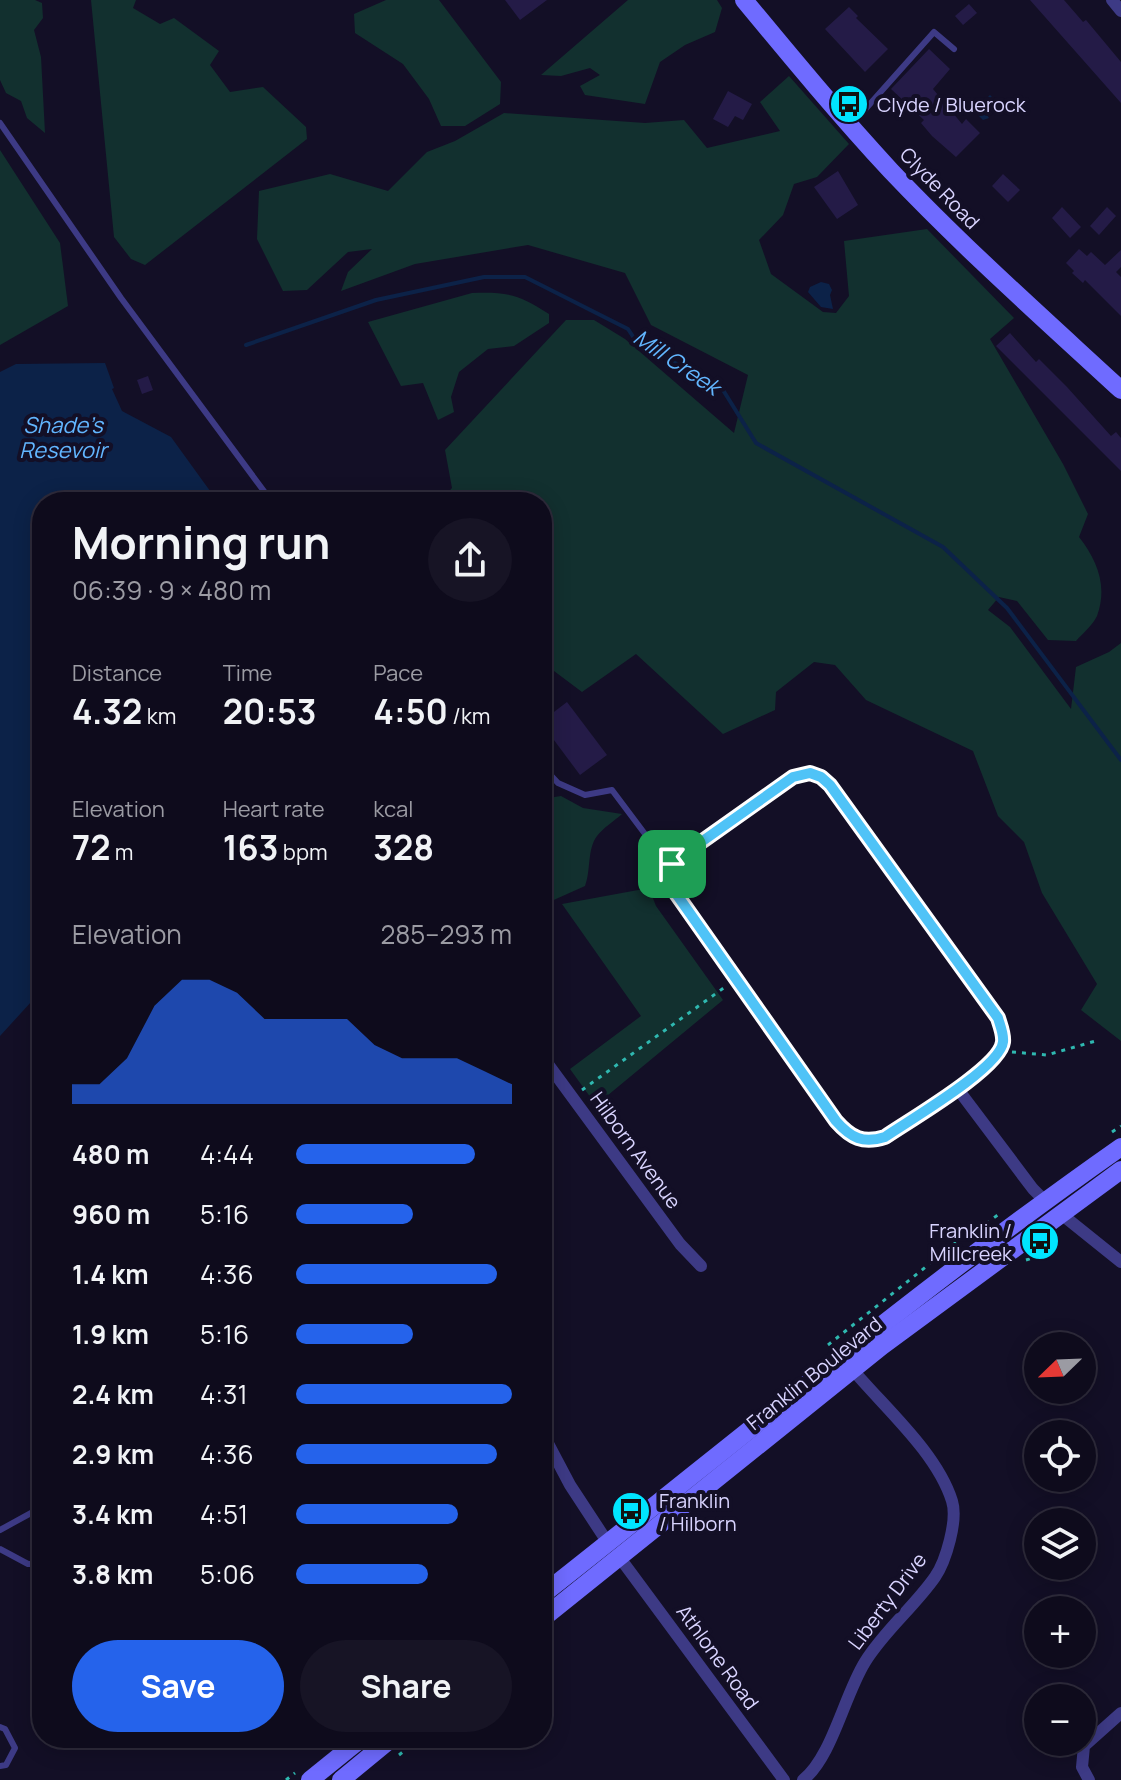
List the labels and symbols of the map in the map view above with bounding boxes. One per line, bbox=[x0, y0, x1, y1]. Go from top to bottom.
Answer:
bus stop icon: Clyde / Bluerock bbox=[828, 83, 870, 125]
place label: Clyde / Bluerock bbox=[877, 91, 1027, 118]
street label: Clyde Road bbox=[894, 141, 986, 235]
water label: Mill Creek bbox=[628, 322, 729, 404]
water label: Shade’s Resevoir bbox=[19, 410, 110, 465]
pin bbox=[638, 830, 706, 898]
street label: Hilborn Avenue bbox=[584, 1086, 688, 1214]
place label: Franklin / Millcreek bbox=[929, 1217, 1013, 1267]
bus stop icon: Franklin / Millcreek bbox=[1019, 1220, 1061, 1262]
street label: Franklin Boulevard bbox=[741, 1310, 887, 1436]
north arrow bbox=[1024, 1332, 1096, 1404]
place label: Franklin / Hilborn bbox=[659, 1487, 737, 1537]
bus stop icon: Franklin / Hilborn bbox=[610, 1490, 652, 1532]
street label: Liberty Drive bbox=[842, 1547, 932, 1655]
street label: Athlone Road bbox=[671, 1599, 765, 1715]

